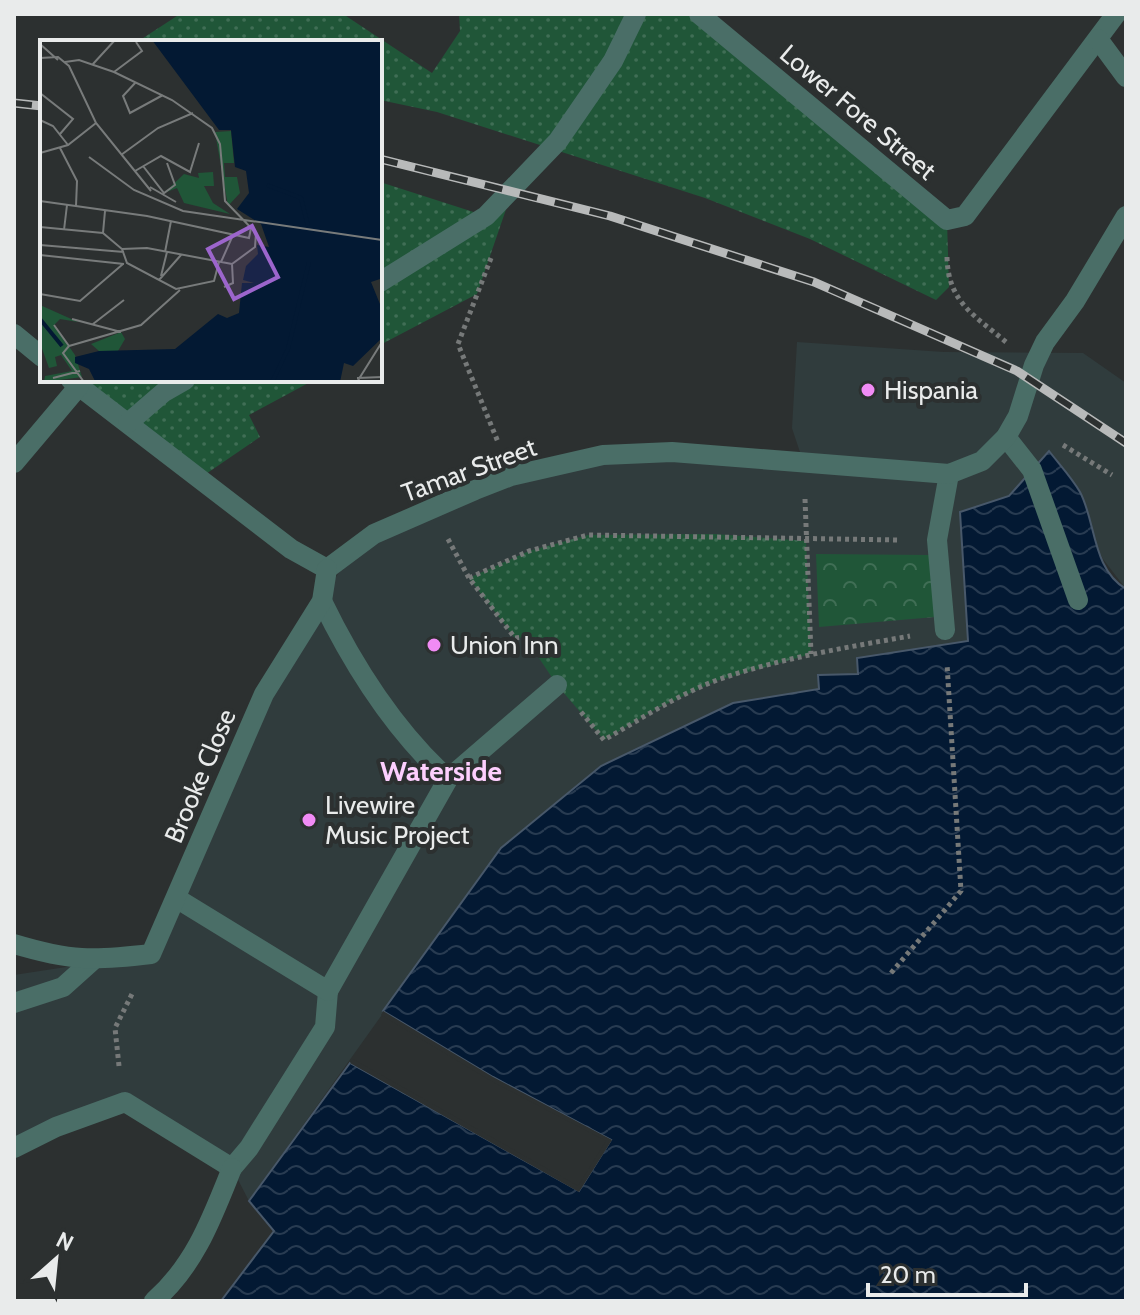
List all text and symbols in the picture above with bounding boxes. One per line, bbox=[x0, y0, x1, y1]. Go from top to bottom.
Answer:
street label: Lower Fore Street bbox=[774, 38, 943, 187]
inset map bbox=[40, 40, 382, 382]
place label: Hispania bbox=[884, 374, 978, 406]
marker: Hispania bbox=[859, 381, 877, 399]
street label: Tamar Street bbox=[397, 431, 541, 509]
place label: Union Inn bbox=[450, 629, 559, 661]
marker: Union Inn bbox=[425, 636, 443, 654]
street label: Brooke Close bbox=[157, 704, 243, 848]
district label: Waterside bbox=[380, 754, 502, 788]
place label: Livewire Music Project bbox=[325, 789, 470, 851]
marker: Livewire Music Project bbox=[300, 811, 318, 829]
north arrow bbox=[16, 1219, 96, 1299]
text: N bbox=[52, 1226, 78, 1257]
scale bar bbox=[868, 1247, 1026, 1297]
text: 20 m bbox=[880, 1260, 936, 1289]

